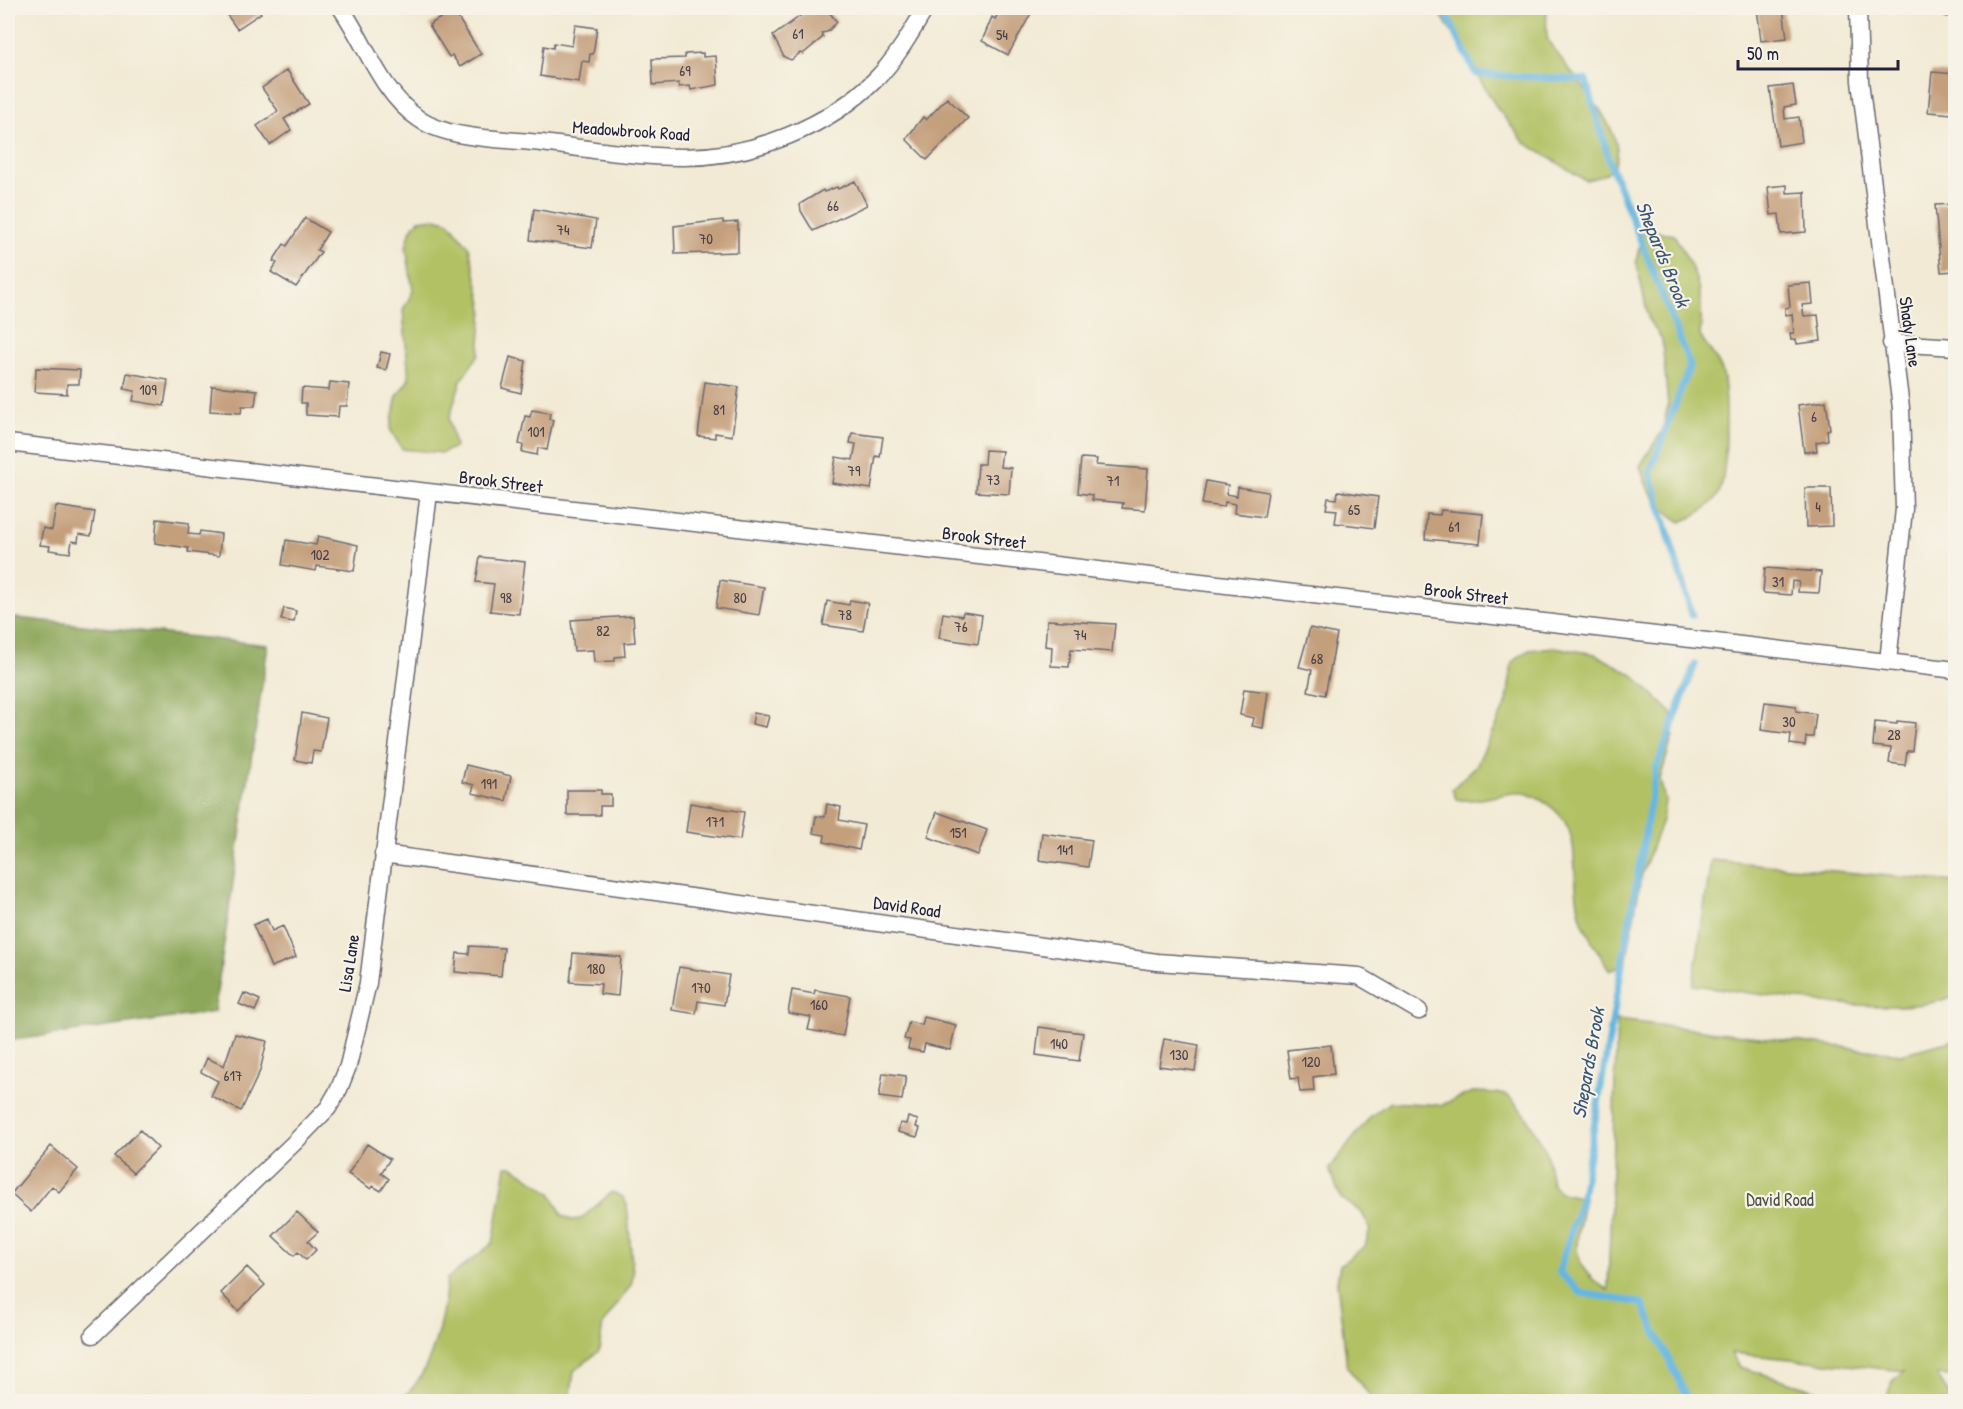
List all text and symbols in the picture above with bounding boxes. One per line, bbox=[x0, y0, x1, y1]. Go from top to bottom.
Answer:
house number: 61 bbox=[792, 23, 804, 44]
house number: 54 bbox=[996, 24, 1008, 45]
scale bar bbox=[1738, 33, 1898, 71]
text: 50 m bbox=[1747, 41, 1779, 66]
house number: 69 bbox=[679, 60, 691, 81]
street label: Meadowbrook Road bbox=[572, 114, 691, 147]
house number: 66 bbox=[827, 195, 839, 216]
water label: Shepards Brook bbox=[1629, 197, 1698, 313]
house number: 74 bbox=[556, 219, 570, 240]
house number: 70 bbox=[699, 228, 713, 249]
street label: Shady Lane bbox=[1893, 295, 1928, 369]
house number: 109 bbox=[139, 379, 157, 400]
house number: 81 bbox=[713, 399, 725, 420]
house number: 6 bbox=[1811, 406, 1817, 427]
house number: 101 bbox=[527, 421, 545, 442]
house number: 79 bbox=[848, 460, 861, 481]
street label: Brook Street bbox=[458, 464, 545, 499]
house number: 73 bbox=[986, 469, 1000, 490]
house number: 71 bbox=[1107, 470, 1119, 491]
house number: 4 bbox=[1815, 496, 1821, 517]
house number: 65 bbox=[1348, 499, 1361, 520]
house number: 61 bbox=[1448, 516, 1460, 537]
street label: Brook Street bbox=[941, 520, 1028, 555]
house number: 102 bbox=[310, 544, 330, 565]
house number: 31 bbox=[1772, 571, 1784, 592]
street label: Brook Street bbox=[1423, 576, 1510, 611]
house number: 98 bbox=[500, 587, 512, 608]
house number: 80 bbox=[733, 587, 747, 608]
house number: 78 bbox=[838, 604, 852, 625]
house number: 76 bbox=[954, 616, 968, 637]
house number: 82 bbox=[596, 620, 610, 641]
house number: 74 bbox=[1073, 624, 1087, 645]
house number: 68 bbox=[1311, 648, 1323, 669]
house number: 30 bbox=[1782, 711, 1796, 732]
house number: 28 bbox=[1887, 724, 1901, 745]
house number: 191 bbox=[481, 773, 497, 794]
house number: 171 bbox=[706, 811, 724, 832]
house number: 151 bbox=[949, 822, 967, 843]
house number: 141 bbox=[1057, 839, 1073, 860]
street label: David Road bbox=[872, 889, 942, 924]
street label: Lisa Lane bbox=[332, 932, 365, 993]
house number: 180 bbox=[587, 958, 606, 979]
house number: 170 bbox=[691, 977, 711, 998]
house number: 160 bbox=[810, 994, 828, 1015]
water label: Shepards Brook bbox=[1564, 1004, 1612, 1121]
house number: 140 bbox=[1050, 1033, 1068, 1054]
house number: 130 bbox=[1170, 1044, 1189, 1065]
house number: 120 bbox=[1301, 1051, 1321, 1072]
house number: 617 bbox=[224, 1065, 242, 1086]
park label: David Road bbox=[1746, 1187, 1814, 1212]

